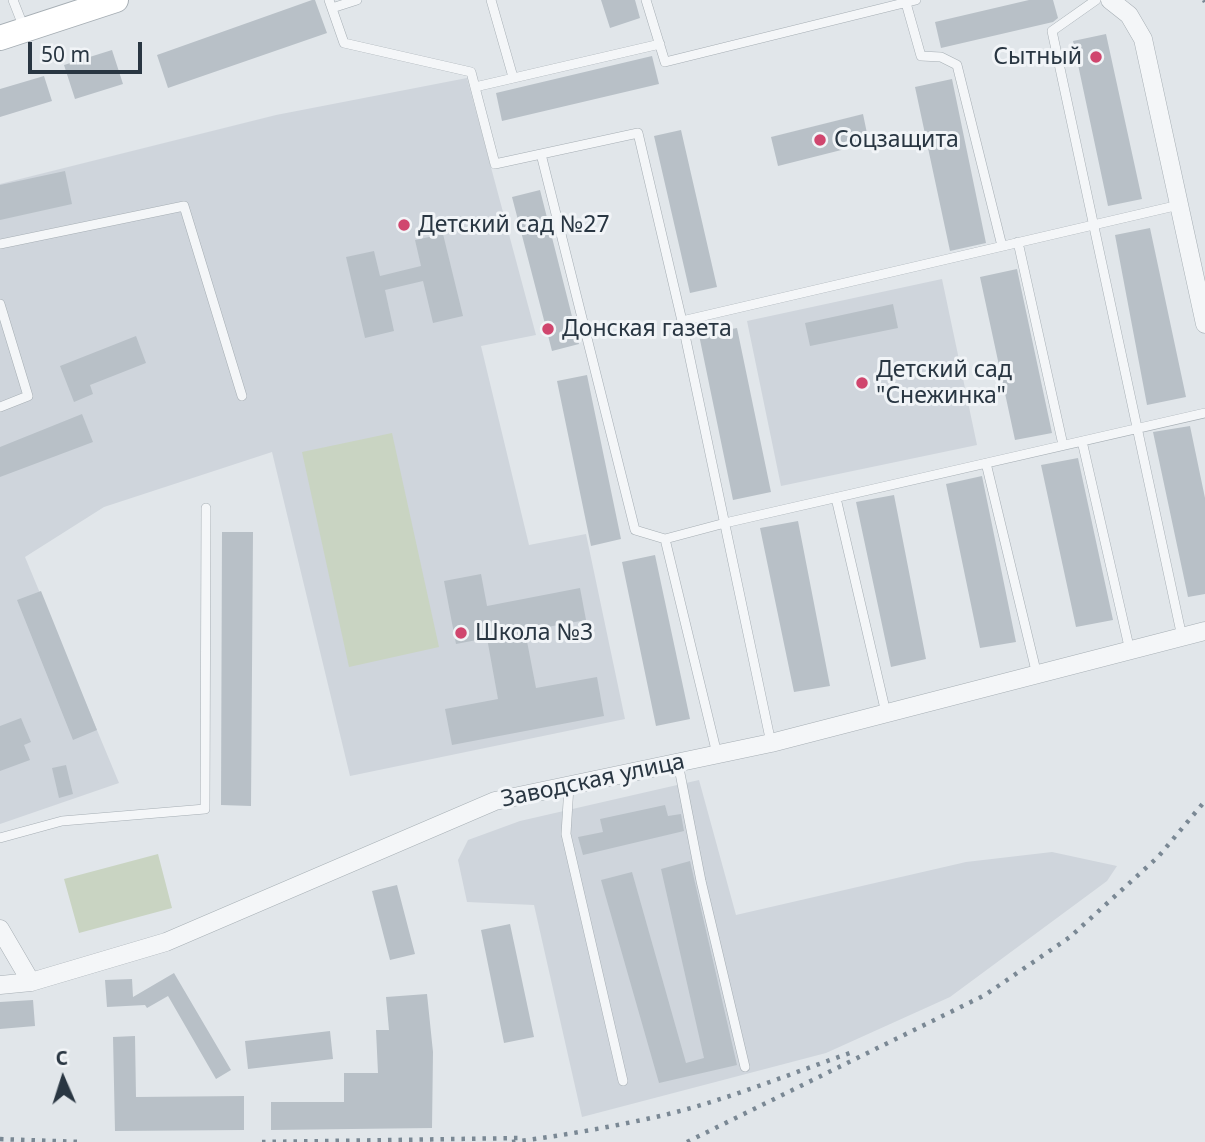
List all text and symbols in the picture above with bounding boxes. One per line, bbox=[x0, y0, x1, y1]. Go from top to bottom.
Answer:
scale bar bbox=[32, 28, 145, 72]
text: 50 m bbox=[41, 40, 90, 68]
place label: Сытный bbox=[993, 43, 1082, 71]
marker: Сытный bbox=[1088, 49, 1104, 65]
place label: Соцзащита bbox=[834, 126, 959, 154]
marker: Соцзащита bbox=[812, 132, 828, 148]
place label: Детский сад №27 bbox=[418, 211, 610, 239]
marker: Детский сад №27 bbox=[396, 217, 412, 233]
place label: Донская газета bbox=[562, 315, 732, 343]
marker: Донская газета bbox=[540, 321, 556, 337]
place label: Детский сад "Снежинка" bbox=[876, 356, 1012, 410]
marker: Детский сад "Снежинка" bbox=[854, 375, 870, 391]
place label: Школа №3 bbox=[475, 619, 593, 647]
marker: Школа №3 bbox=[453, 625, 469, 641]
street label: Заводская улица bbox=[499, 748, 687, 814]
north arrow bbox=[28, 1044, 98, 1114]
text: С bbox=[55, 1045, 69, 1071]

